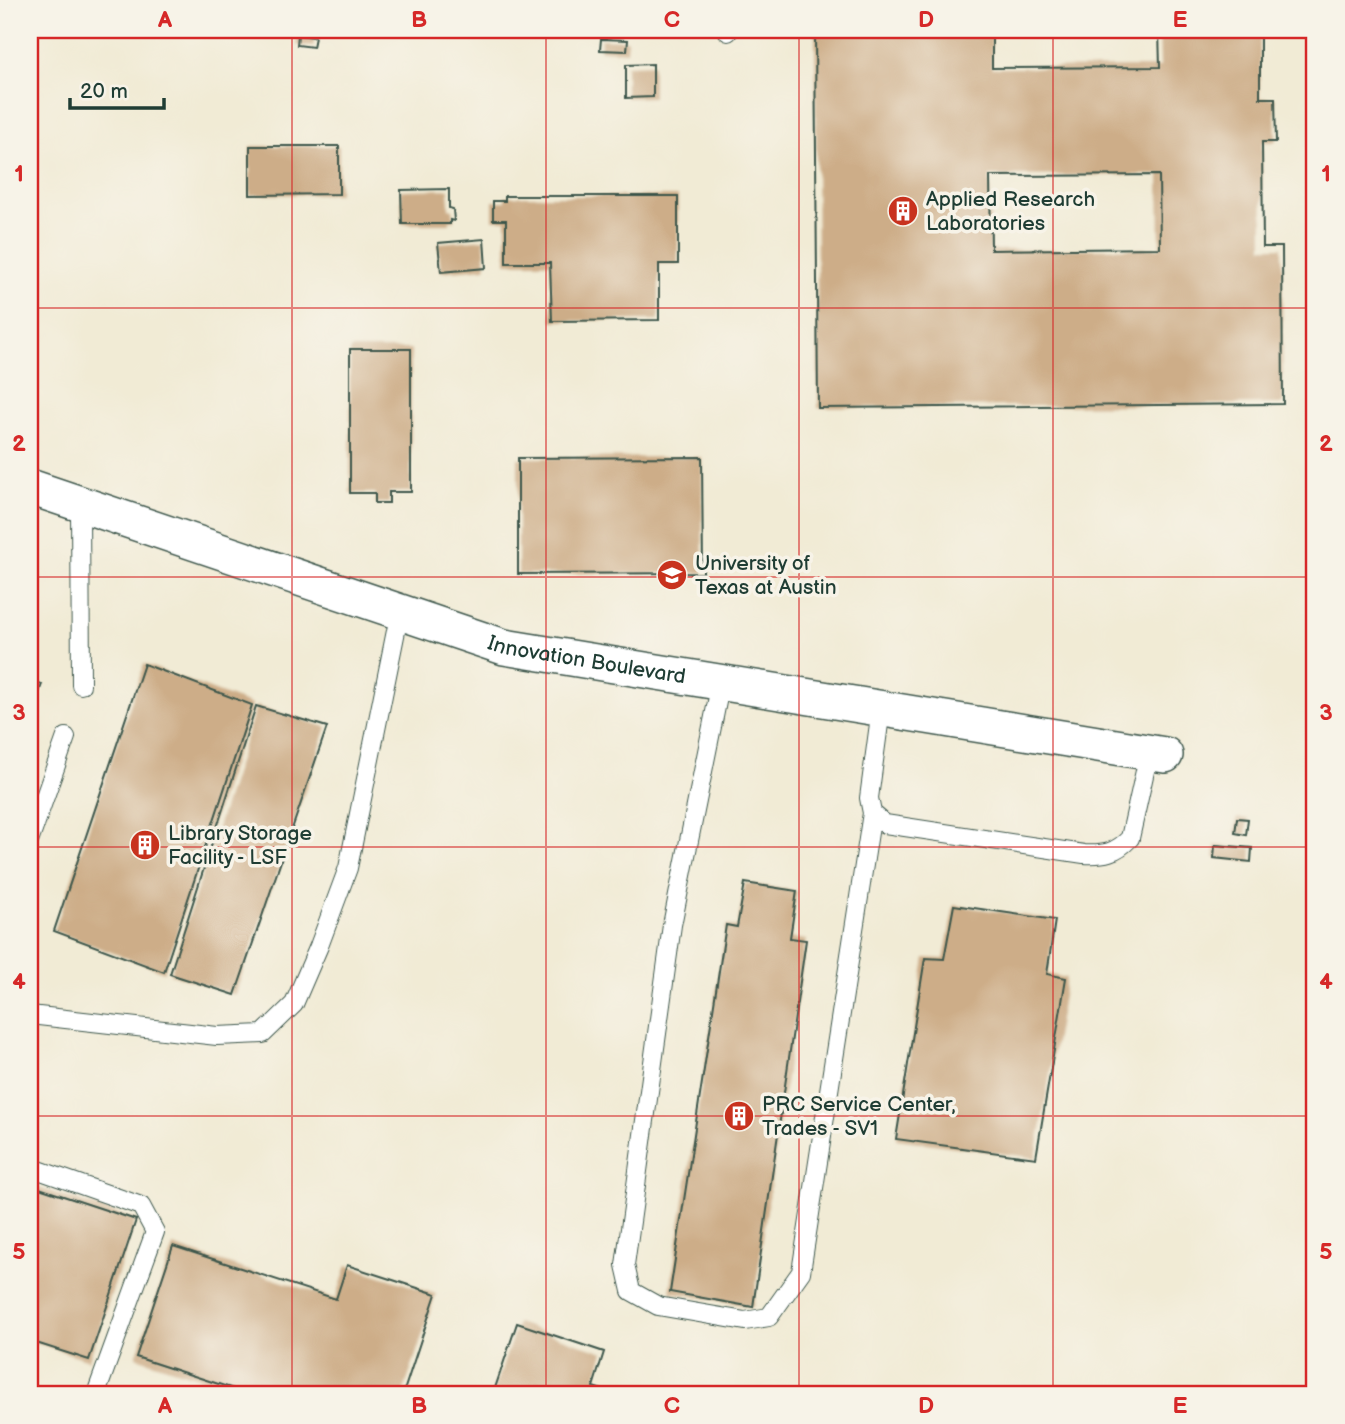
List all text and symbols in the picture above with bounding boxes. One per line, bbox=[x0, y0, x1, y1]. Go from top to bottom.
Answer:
text: A bbox=[157, 6, 173, 34]
text: B bbox=[411, 6, 427, 34]
text: C bbox=[664, 6, 680, 34]
text: D bbox=[918, 6, 934, 34]
text: E bbox=[1173, 6, 1188, 34]
scale bar bbox=[70, 66, 164, 110]
text: 20 m bbox=[80, 79, 128, 104]
text: 1 bbox=[14, 160, 24, 188]
text: 1 bbox=[1321, 160, 1331, 188]
place label: Applied Research Laboratories bbox=[926, 187, 1095, 236]
building icon: Applied Research Laboratories bbox=[886, 194, 920, 228]
text: 2 bbox=[12, 430, 26, 458]
text: 2 bbox=[1319, 430, 1333, 458]
place label: University of Texas at Austin bbox=[695, 551, 837, 600]
school or university icon: University of Texas at Austin bbox=[655, 558, 689, 592]
street label: Innovation Boulevard bbox=[484, 630, 687, 689]
text: 3 bbox=[12, 699, 26, 727]
text: 3 bbox=[1319, 699, 1333, 727]
place label: Library Storage Facility - LSF bbox=[168, 821, 312, 870]
building icon: Library Storage Facility - LSF bbox=[128, 828, 162, 862]
text: 4 bbox=[12, 968, 26, 996]
text: 4 bbox=[1319, 968, 1333, 996]
place label: PRC Service Center, Trades - SV1 bbox=[762, 1092, 956, 1141]
building icon: PRC Service Center, Trades - SV1 bbox=[722, 1099, 756, 1133]
text: 5 bbox=[12, 1238, 26, 1266]
text: 5 bbox=[1319, 1238, 1333, 1266]
text: A bbox=[157, 1392, 173, 1420]
text: B bbox=[411, 1392, 427, 1420]
text: C bbox=[664, 1392, 680, 1420]
text: D bbox=[918, 1392, 934, 1420]
text: E bbox=[1173, 1392, 1188, 1420]

